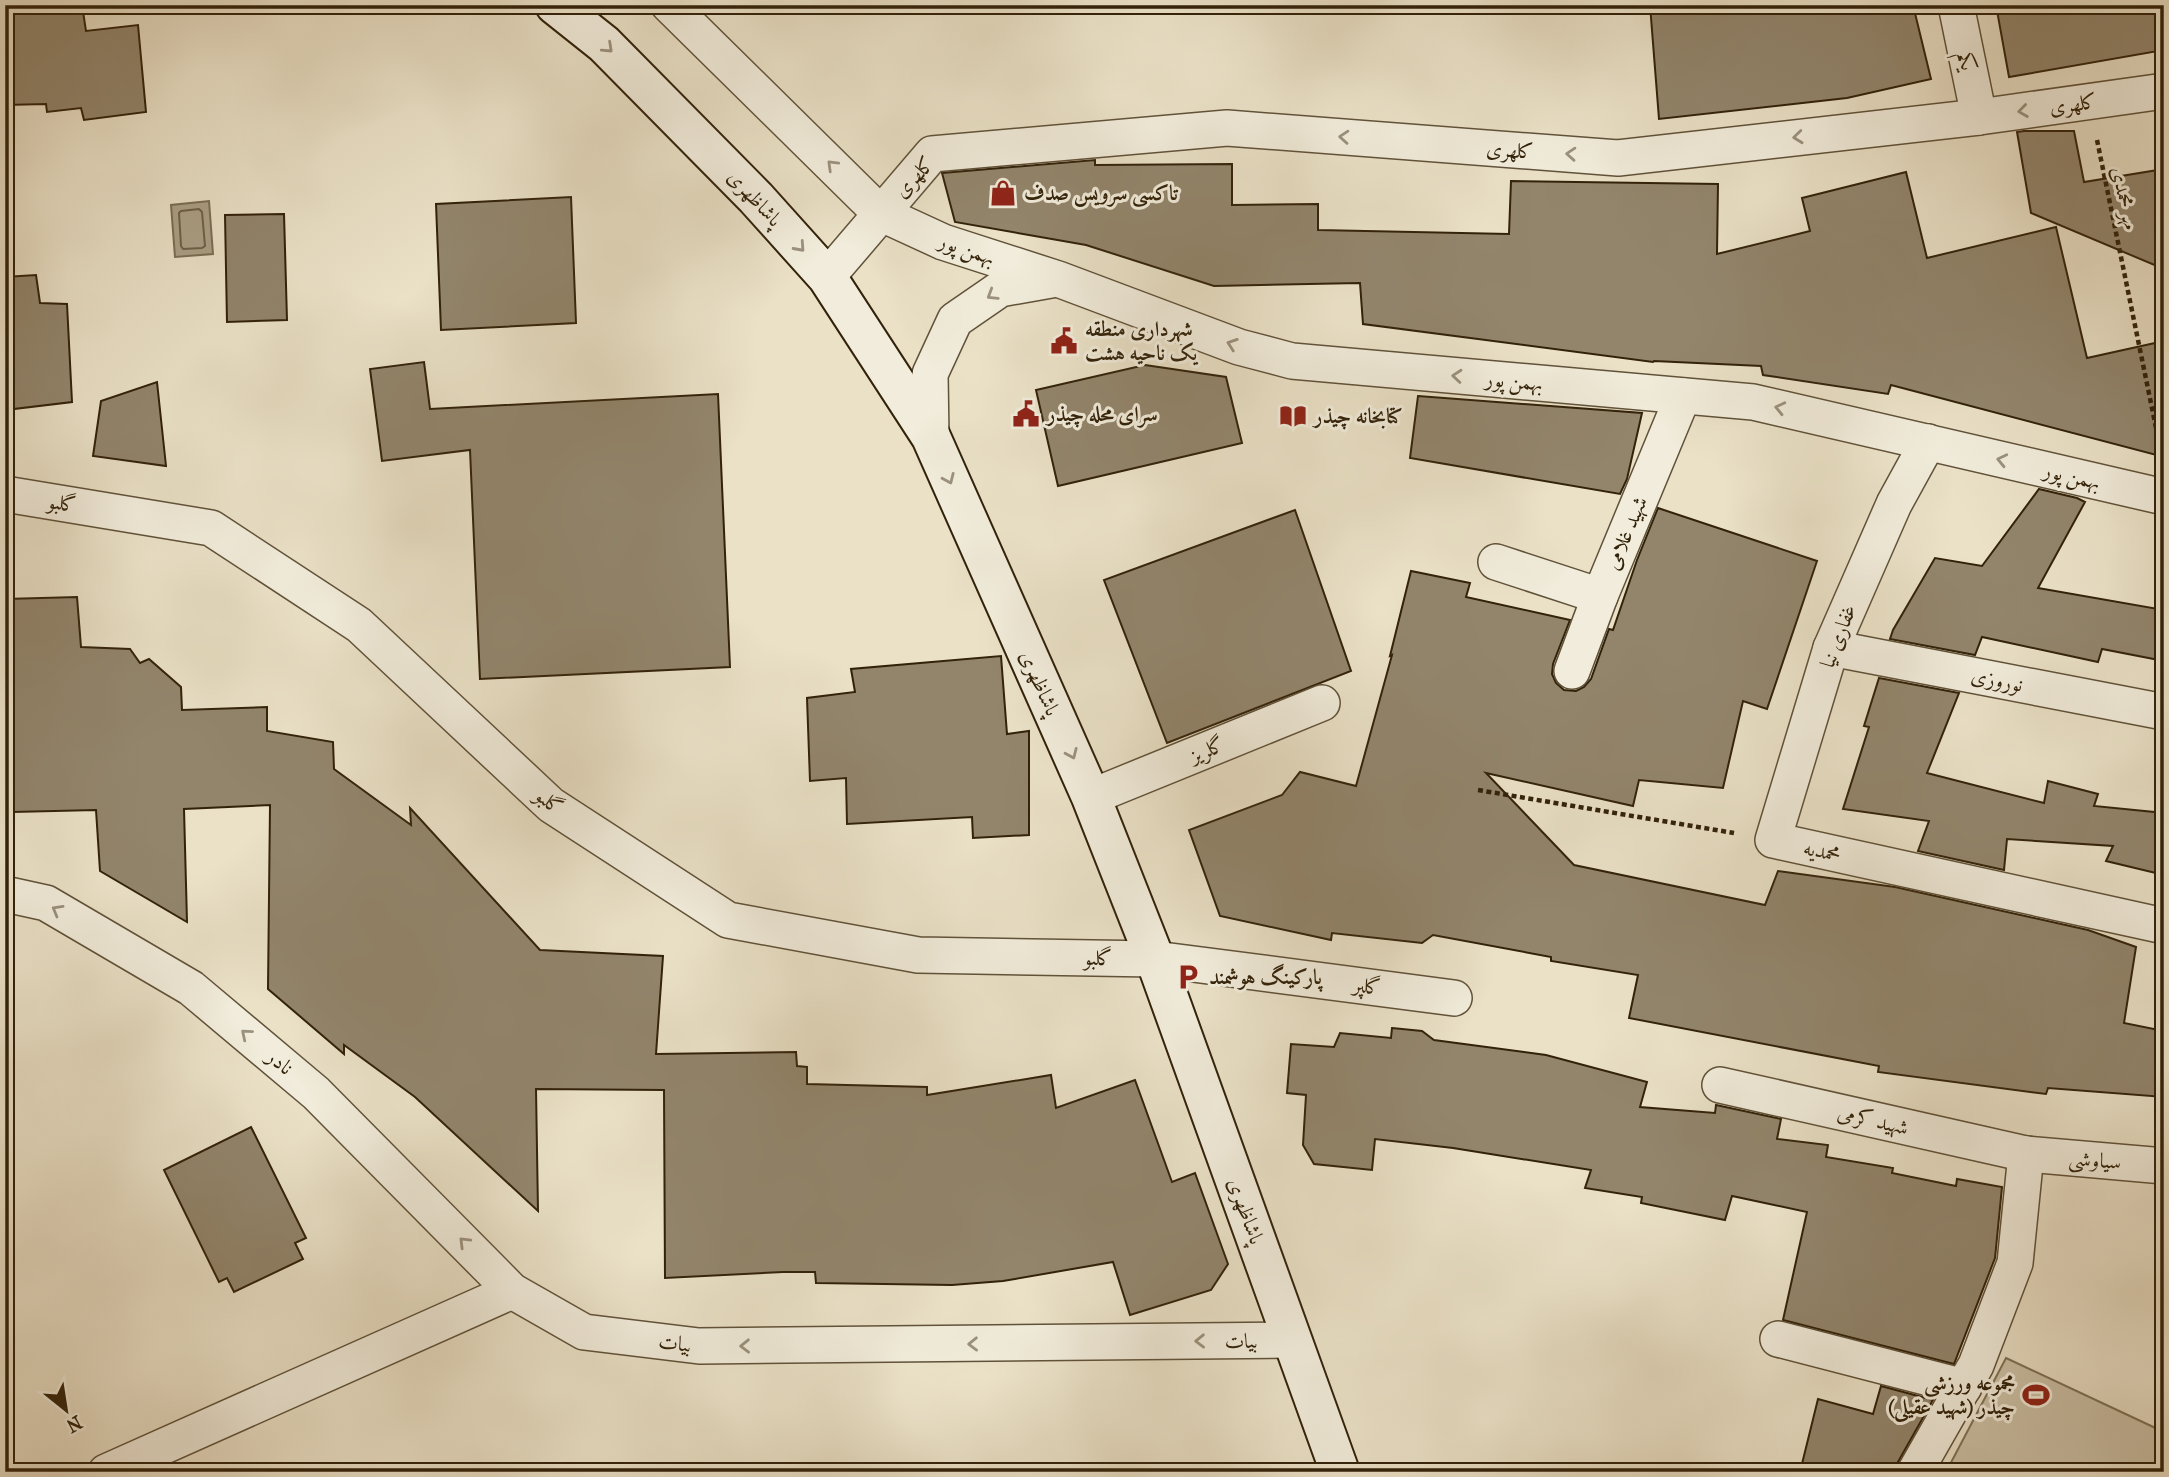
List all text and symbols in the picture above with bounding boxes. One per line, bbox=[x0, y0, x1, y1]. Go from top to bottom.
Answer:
one-way arrow bbox=[600, 40, 613, 53]
street label: یکم bbox=[1946, 50, 1981, 75]
street label: کلهری bbox=[2048, 89, 2098, 120]
one-way arrow bbox=[2018, 103, 2029, 118]
one-way arrow bbox=[1339, 130, 1350, 145]
one-way arrow bbox=[1792, 130, 1803, 145]
street label: کلهری bbox=[1485, 136, 1535, 165]
one-way arrow bbox=[1565, 147, 1576, 162]
street label: کلهری bbox=[889, 151, 940, 203]
one-way arrow bbox=[827, 160, 840, 173]
street label: مهر محمدی bbox=[2105, 164, 2143, 232]
street label: پاشاظهری bbox=[721, 165, 788, 234]
shop icon: تاکسی سرویس صدف bbox=[988, 178, 1018, 208]
place label: تاکسی سرویس صدف bbox=[1024, 181, 1179, 208]
street label: بهمن پور bbox=[933, 228, 998, 273]
one-way arrow bbox=[792, 239, 804, 252]
one-way arrow bbox=[987, 286, 1000, 299]
place label: شهرداری منطقه یک ناحیه هشت bbox=[1085, 317, 1199, 366]
public building icon: شهرداری منطقه یک ناحیه هشت bbox=[1049, 326, 1079, 356]
one-way arrow bbox=[1227, 338, 1239, 352]
street label: بهمن پور bbox=[1482, 366, 1544, 398]
one-way arrow bbox=[1451, 369, 1462, 384]
public building icon: سرای محله چیذر bbox=[1011, 399, 1041, 429]
library icon: کتابخانه چیذر bbox=[1278, 401, 1308, 431]
place label: سرای محله چیذر bbox=[1045, 402, 1158, 428]
one-way arrow bbox=[1774, 402, 1786, 416]
place label: کتابخانه چیذر bbox=[1312, 404, 1403, 430]
one-way arrow bbox=[1996, 453, 2008, 468]
street label: بهمن پور bbox=[2038, 457, 2103, 497]
one-way arrow bbox=[941, 472, 955, 484]
street label: گلبو bbox=[44, 488, 78, 518]
street label: شهید غلامی bbox=[1600, 493, 1654, 574]
street label: غفاری نیا bbox=[1815, 601, 1861, 671]
street label: پاشاظهری bbox=[1012, 647, 1065, 721]
street label: نوروزی bbox=[1969, 663, 2025, 698]
street label: گلریز bbox=[1184, 731, 1228, 769]
one-way arrow bbox=[1064, 746, 1078, 759]
street label: گلبو bbox=[528, 781, 568, 820]
street label: محمدیه bbox=[1801, 835, 1843, 868]
one-way arrow bbox=[51, 905, 64, 918]
street label: گلبو bbox=[1081, 945, 1113, 971]
parking icon: پارکینگ هوشمند bbox=[1173, 962, 1203, 992]
place label: پارکینگ هوشمند bbox=[1209, 963, 1324, 992]
street label: گلپر bbox=[1349, 971, 1382, 1002]
one-way arrow bbox=[242, 1030, 255, 1042]
street label: نادر bbox=[261, 1043, 298, 1080]
street label: شهید کرمی bbox=[1835, 1100, 1911, 1142]
street label: سیاوشی bbox=[2067, 1146, 2122, 1177]
street label: پاشاظهری bbox=[1220, 1175, 1269, 1249]
one-way arrow bbox=[459, 1237, 472, 1250]
street label: بیات bbox=[657, 1329, 693, 1357]
street label: بیات bbox=[1224, 1329, 1258, 1353]
one-way arrow bbox=[1195, 1333, 1205, 1349]
one-way arrow bbox=[967, 1336, 978, 1351]
one-way arrow bbox=[740, 1338, 750, 1354]
place label: مجموعه ورزشی چیذر (شهید عقیلی) bbox=[1888, 1371, 2015, 1423]
north arrow bbox=[32, 1376, 102, 1446]
sports icon: مجموعه ورزشی چیذر (شهید عقیلی) bbox=[2021, 1380, 2051, 1410]
text: N bbox=[62, 1411, 86, 1437]

